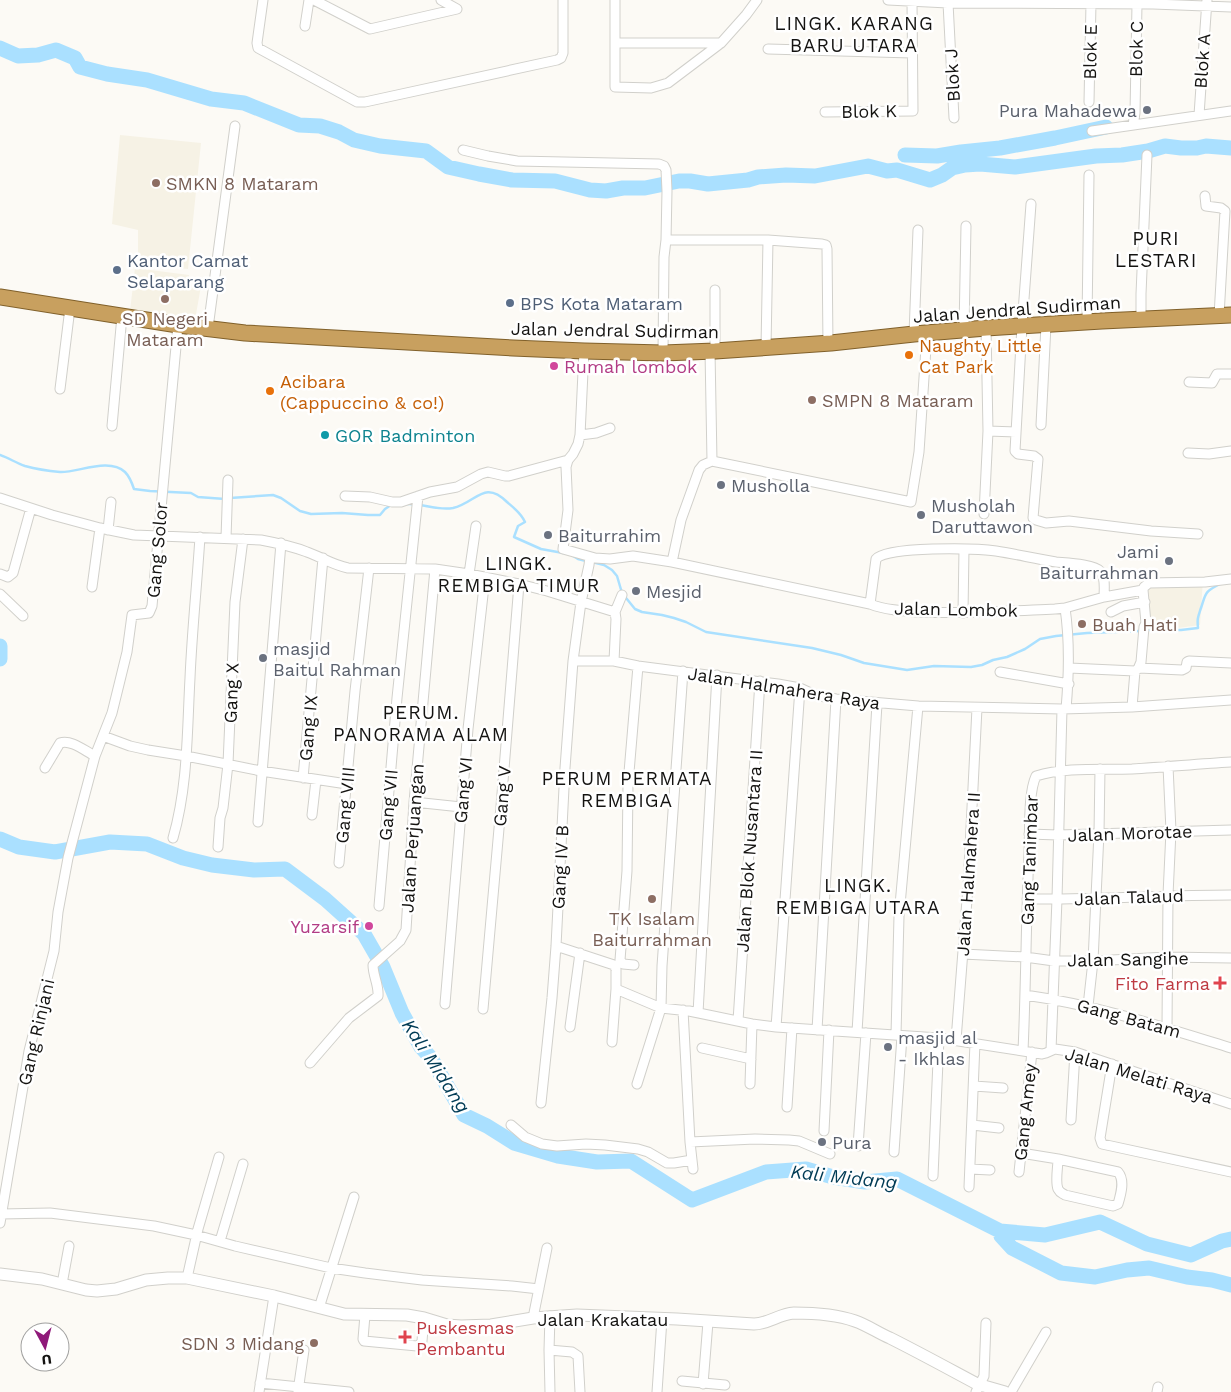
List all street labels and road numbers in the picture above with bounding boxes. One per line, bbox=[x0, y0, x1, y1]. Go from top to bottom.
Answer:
street label: Blok C bbox=[1125, 21, 1147, 77]
street label: Blok E bbox=[1079, 24, 1101, 80]
street label: Blok A bbox=[1190, 33, 1214, 89]
street label: Blok J bbox=[940, 48, 964, 102]
street label: Blok K bbox=[841, 100, 897, 122]
street label: Jalan Jendral Sudirman bbox=[912, 291, 1122, 327]
street label: Jalan Jendral Sudirman bbox=[511, 318, 719, 342]
street label: Gang Solor bbox=[142, 501, 172, 599]
street label: Jalan Lombok bbox=[894, 597, 1018, 621]
street label: Gang X bbox=[219, 662, 243, 724]
street label: Jalan Halmahera Raya bbox=[686, 662, 882, 714]
street label: Gang IX bbox=[295, 694, 321, 762]
street label: Jalan Blok Nusantara II bbox=[731, 749, 767, 953]
street label: Gang VI bbox=[450, 756, 476, 824]
street label: Jalan Perjuangan bbox=[396, 763, 428, 913]
street label: Gang V bbox=[489, 764, 515, 827]
street label: Gang VIII bbox=[331, 766, 359, 844]
street label: Gang VII bbox=[374, 768, 402, 842]
street label: Jalan Halmahera II bbox=[952, 791, 984, 957]
street label: Gang Tanimbar bbox=[1016, 794, 1042, 926]
street label: Jalan Morotae bbox=[1067, 820, 1193, 846]
street label: Gang IV B bbox=[547, 824, 573, 910]
street label: Jalan Talaud bbox=[1074, 885, 1184, 909]
street label: Jalan Sangihe bbox=[1067, 947, 1189, 971]
street label: Gang Rinjani bbox=[14, 977, 58, 1087]
street label: Gang Batam bbox=[1075, 994, 1183, 1042]
street label: Jalan Melati Raya bbox=[1063, 1043, 1215, 1107]
street label: Gang Amey bbox=[1009, 1062, 1041, 1162]
street label: Jalan Krakatau bbox=[538, 1309, 668, 1330]

